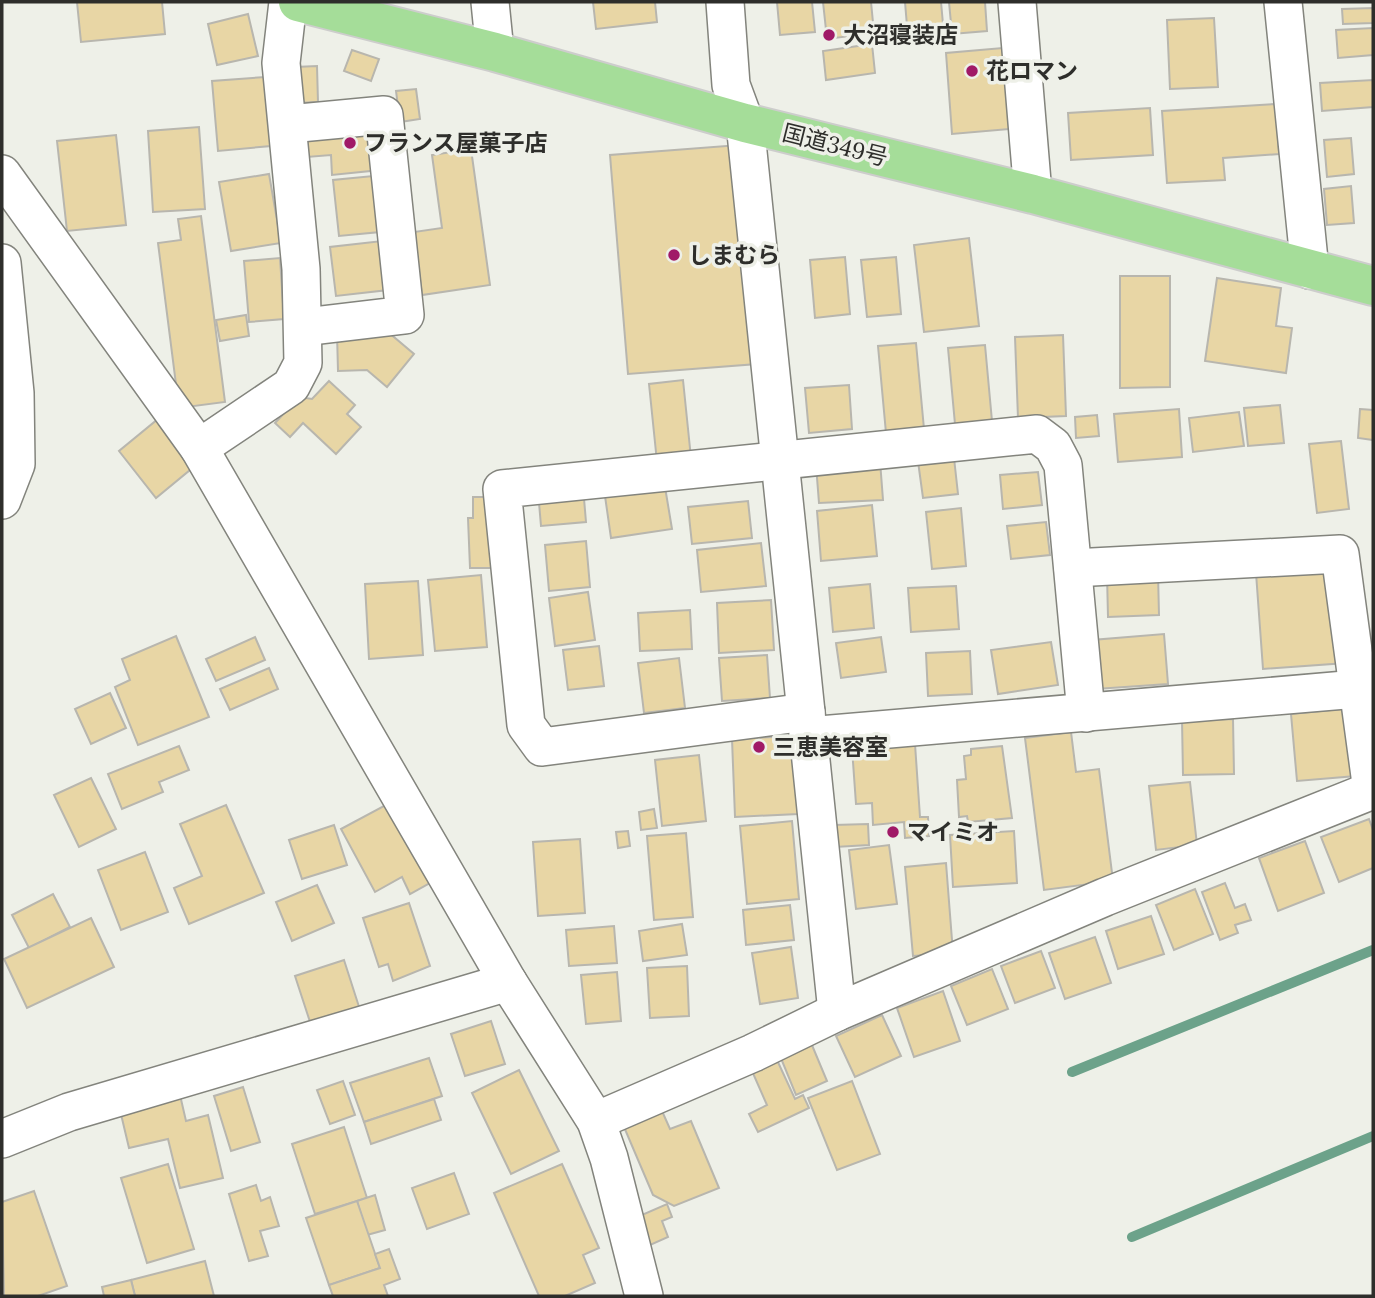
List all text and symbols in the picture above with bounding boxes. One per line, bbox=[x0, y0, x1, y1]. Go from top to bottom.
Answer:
place label: 大沼寝装店 bbox=[843, 20, 958, 49]
marker: 大沼寝装店 bbox=[821, 27, 837, 43]
place label: 花ロマン bbox=[986, 56, 1078, 85]
marker: 花ロマン bbox=[964, 63, 980, 79]
street label: 国道349号 bbox=[779, 117, 891, 172]
place label: フランス屋菓子店 bbox=[364, 128, 548, 157]
marker: フランス屋菓子店 bbox=[342, 135, 358, 151]
place label: しまむら bbox=[688, 240, 780, 269]
marker: しまむら bbox=[666, 247, 682, 263]
place label: 三恵美容室 bbox=[773, 732, 888, 761]
marker: 三恵美容室 bbox=[751, 739, 767, 755]
place label: マイミオ bbox=[907, 817, 999, 846]
marker: マイミオ bbox=[885, 824, 901, 840]

